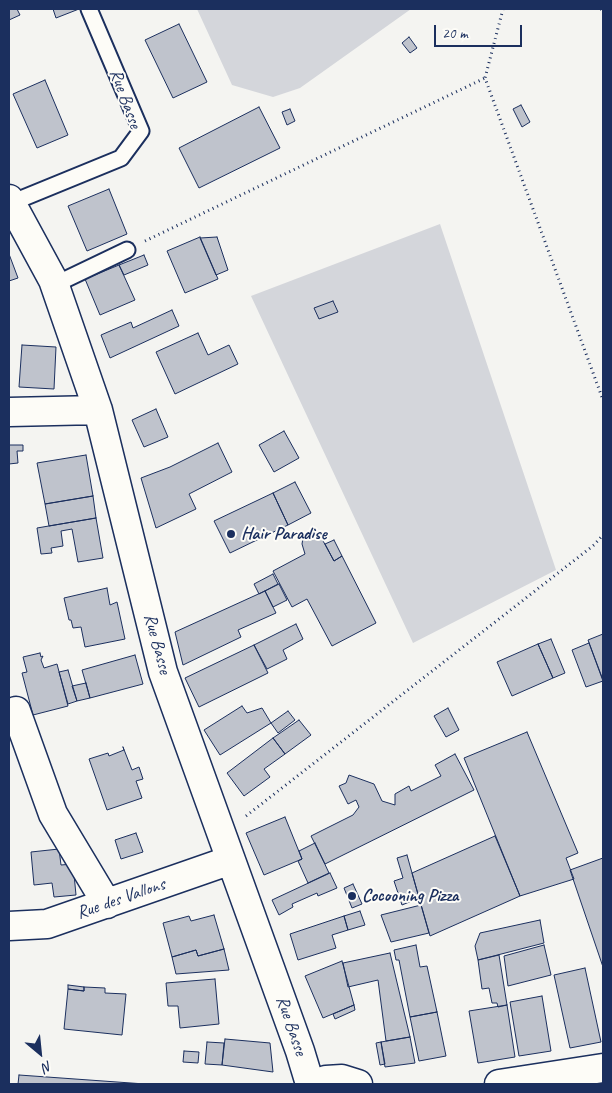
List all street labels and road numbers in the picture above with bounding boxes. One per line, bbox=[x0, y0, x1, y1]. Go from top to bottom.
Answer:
street label: Rue Basse bbox=[104, 66, 146, 132]
street label: Rue Basse bbox=[139, 612, 175, 676]
street label: Rue des Vallons bbox=[74, 874, 168, 924]
street label: Rue Basse bbox=[271, 993, 311, 1059]

